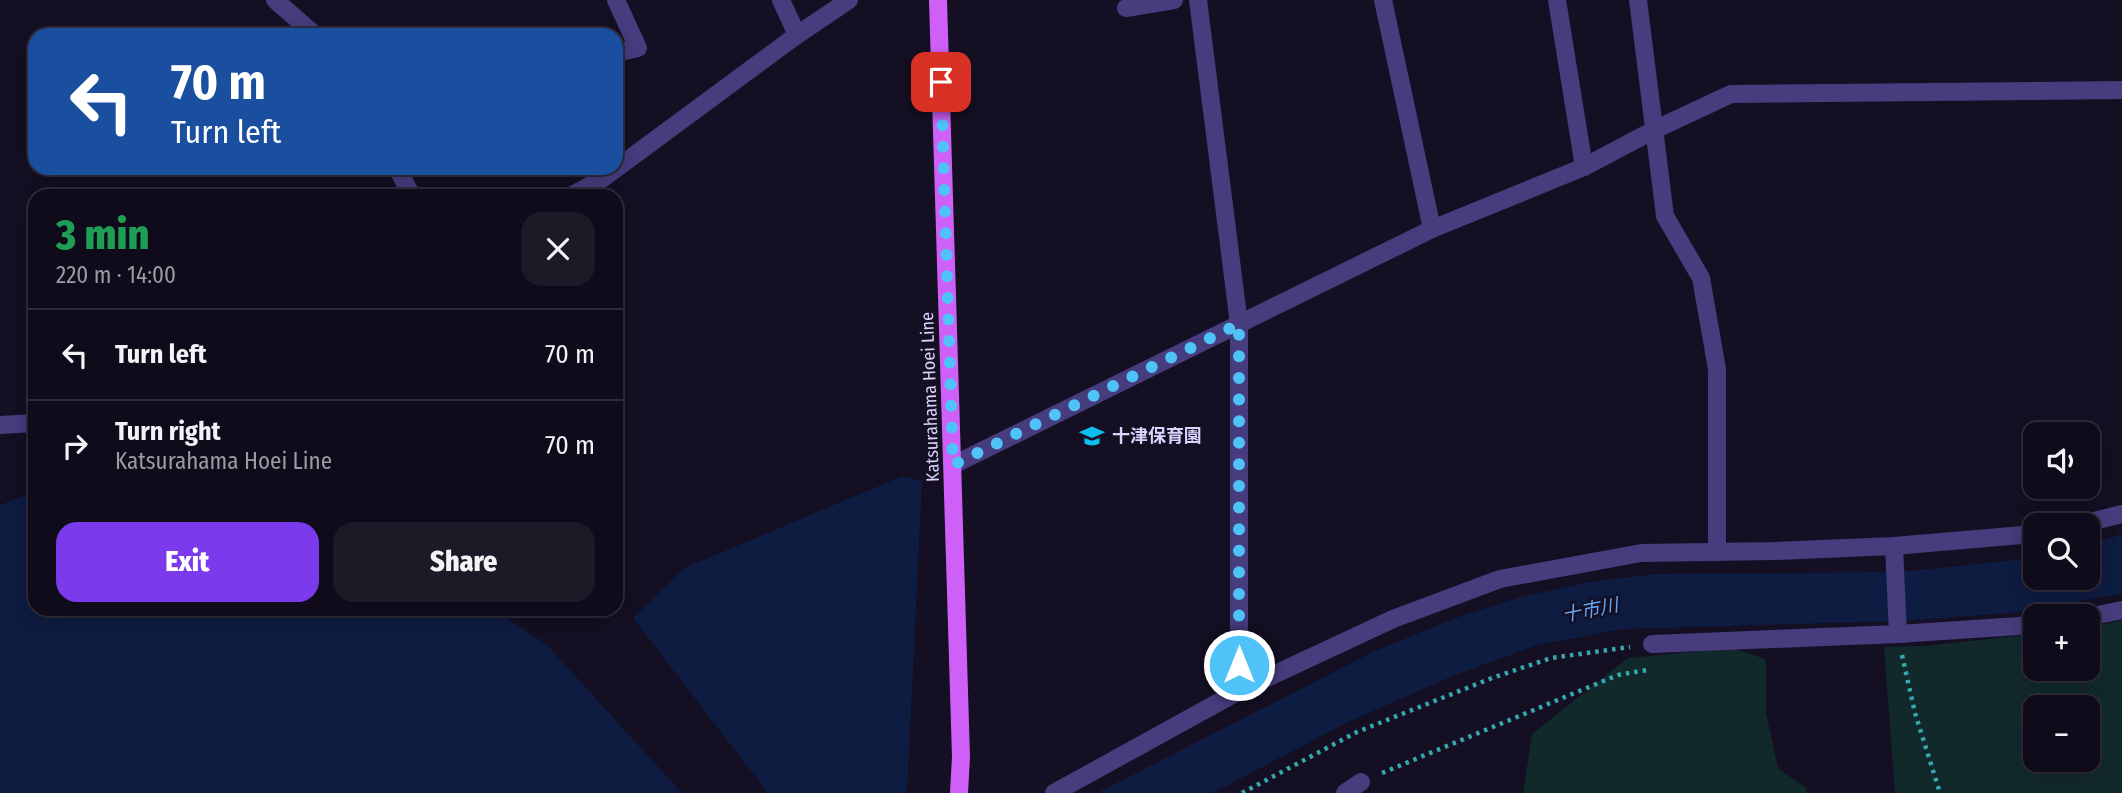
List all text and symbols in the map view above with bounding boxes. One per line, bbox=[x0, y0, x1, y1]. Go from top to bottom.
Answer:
pin bbox=[911, 52, 971, 112]
text: 70 m bbox=[171, 53, 266, 112]
icon: left bbox=[56, 56, 147, 147]
icon: arrive bbox=[922, 63, 960, 101]
text: Turn left bbox=[171, 113, 281, 151]
text: 3 min bbox=[56, 210, 149, 260]
button: close bbox=[521, 212, 595, 286]
text: 220 m · 14:00 bbox=[56, 261, 176, 289]
street label: Katsurahama Hoei Line bbox=[916, 312, 944, 482]
icon: left bbox=[56, 336, 94, 374]
text: Turn left bbox=[115, 339, 207, 370]
text: 70 m bbox=[545, 339, 595, 370]
text: Turn right bbox=[115, 416, 221, 447]
school or university icon: 十津保育園 bbox=[1078, 422, 1106, 450]
map controls bbox=[2023, 422, 2100, 772]
button: sound bbox=[2023, 422, 2100, 499]
place label: 十津保育園 bbox=[1112, 425, 1202, 447]
icon: right bbox=[56, 427, 94, 465]
text: 70 m bbox=[545, 430, 595, 461]
text: Katsurahama Hoei Line bbox=[115, 447, 332, 475]
button: search bbox=[2023, 513, 2100, 590]
button: Exit bbox=[56, 522, 319, 602]
button: Share bbox=[333, 522, 595, 602]
water label: 十市川 bbox=[1560, 593, 1622, 627]
button: + bbox=[2023, 604, 2100, 681]
position arrow bbox=[1202, 628, 1276, 702]
button: − bbox=[2023, 695, 2100, 772]

